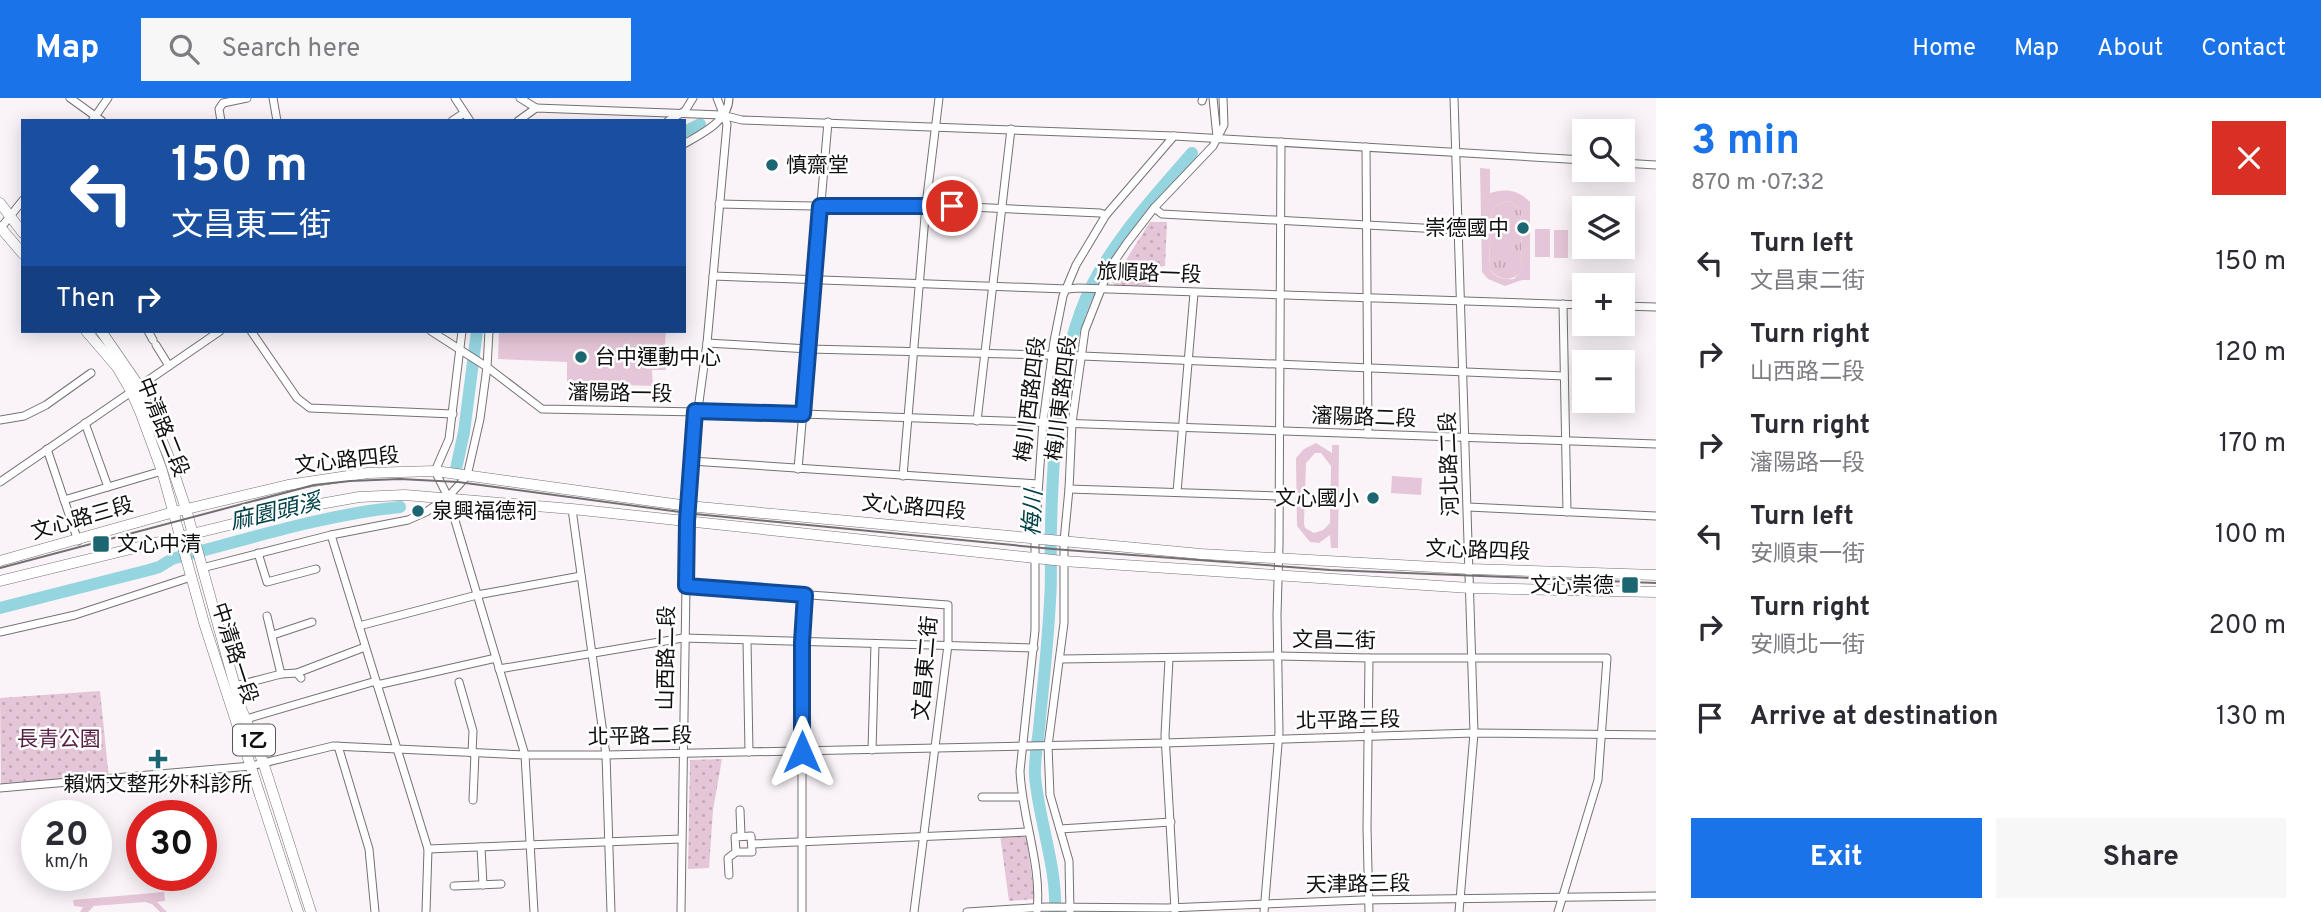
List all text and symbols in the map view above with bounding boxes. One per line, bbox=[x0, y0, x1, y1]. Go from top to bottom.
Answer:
search box bbox=[141, 18, 631, 81]
text: Map bbox=[35, 28, 99, 70]
icon: search bbox=[165, 30, 203, 68]
text: Search here bbox=[221, 33, 360, 66]
text: Home bbox=[1912, 34, 1976, 64]
text: Map bbox=[2014, 34, 2059, 64]
text: About bbox=[2097, 34, 2163, 64]
text: Contact bbox=[2201, 34, 2286, 64]
text: 3 min bbox=[1691, 116, 1800, 169]
map controls bbox=[1572, 119, 1635, 413]
button: search bbox=[1572, 119, 1635, 182]
button: close bbox=[2212, 121, 2286, 195]
text: 150 m bbox=[171, 137, 308, 199]
icon: left bbox=[56, 147, 147, 238]
place label: 慎齋堂 bbox=[786, 153, 849, 180]
marker: 慎齋堂 bbox=[764, 157, 780, 173]
text: 870 m · 07:32 bbox=[1691, 169, 1824, 198]
pin bbox=[922, 176, 982, 236]
icon: arrive bbox=[933, 187, 971, 225]
button: layers bbox=[1572, 196, 1635, 259]
text: 文昌東二街 bbox=[171, 207, 331, 247]
place label: 崇德國中 bbox=[1425, 216, 1509, 243]
marker: 崇德國中 bbox=[1515, 220, 1531, 236]
text: Turn left bbox=[1750, 228, 1854, 261]
icon: left bbox=[1691, 244, 1729, 282]
text: 150 m bbox=[2215, 246, 2286, 279]
street label: 旅順路一段 bbox=[1096, 259, 1202, 290]
text: 文昌東二街 bbox=[1750, 268, 1865, 297]
button: + bbox=[1572, 273, 1635, 336]
icon: right bbox=[129, 280, 167, 318]
text: Then bbox=[56, 283, 115, 316]
text: Turn right bbox=[1750, 319, 1870, 352]
street label: 梅川東路四段 bbox=[1041, 334, 1084, 462]
street label: 梅川西路四段 bbox=[1010, 335, 1053, 463]
icon: right bbox=[1691, 335, 1729, 373]
text: 120 m bbox=[2216, 337, 2286, 370]
place label: 台中運動中心 bbox=[595, 345, 721, 372]
marker: 台中運動中心 bbox=[573, 349, 589, 365]
button: − bbox=[1572, 350, 1635, 413]
text: 山西路二段 bbox=[1750, 359, 1865, 388]
street label: 中清路二段 bbox=[129, 374, 194, 481]
street label: 瀋陽路一段 bbox=[567, 380, 673, 409]
street label: 瀋陽路二段 bbox=[1311, 403, 1417, 434]
text: Turn right bbox=[1750, 410, 1870, 443]
street label: 河北路二段 bbox=[1435, 411, 1466, 517]
icon: right bbox=[1691, 426, 1729, 464]
text: 170 m bbox=[2219, 428, 2286, 461]
street label: 文心路四段 bbox=[294, 443, 401, 480]
text: 瀋陽路一段 bbox=[1750, 450, 1865, 479]
water label: 梅川 bbox=[1019, 486, 1050, 537]
place label: 文心國小 bbox=[1275, 486, 1359, 513]
water label: 麻園頭溪 bbox=[227, 488, 327, 538]
street label: 文心路四段 bbox=[860, 490, 967, 527]
marker: 文心國小 bbox=[1365, 490, 1381, 506]
street label: 文心路三段 bbox=[28, 492, 137, 547]
place label: 泉興福德祠 bbox=[432, 499, 537, 526]
text: Turn left bbox=[1750, 501, 1854, 534]
marker: 泉興福德祠 bbox=[410, 503, 426, 519]
icon: left bbox=[1691, 517, 1729, 555]
text: 100 m bbox=[2215, 519, 2286, 552]
place label: 文心中清 bbox=[117, 532, 201, 559]
marker: 文心中清 bbox=[91, 534, 111, 554]
street label: 文心路四段 bbox=[1425, 536, 1531, 567]
text: 安順東一街 bbox=[1750, 541, 1865, 570]
place label: 文心崇德 bbox=[1530, 573, 1614, 600]
marker: 文心崇德 bbox=[1620, 575, 1640, 595]
text: Turn right bbox=[1750, 592, 1870, 625]
street label: 中清路一段 bbox=[205, 599, 263, 708]
street label: 山西路二段 bbox=[653, 605, 682, 711]
icon: right bbox=[1691, 608, 1729, 646]
text: 200 m bbox=[2209, 610, 2286, 643]
street label: 文昌東二街 bbox=[908, 615, 945, 722]
street label: 文昌二街 bbox=[1292, 627, 1376, 656]
text: 安順北一街 bbox=[1750, 632, 1865, 661]
icon: arrive bbox=[1691, 699, 1729, 737]
text: Arrive at destination bbox=[1750, 701, 1998, 734]
text: 130 m bbox=[2216, 701, 2286, 734]
street label: 北平路三段 bbox=[1295, 707, 1401, 736]
position arrow bbox=[765, 715, 839, 789]
street label: 北平路二段 bbox=[587, 723, 693, 752]
road number: 1乙 bbox=[233, 724, 275, 755]
park label: 長青公園 bbox=[17, 727, 101, 754]
marker: 賴炳文整形外科診所 bbox=[148, 749, 168, 769]
place label: 賴炳文整形外科診所 bbox=[64, 772, 253, 799]
speed limit sign: 30 bbox=[126, 800, 217, 891]
text: 20 bbox=[44, 814, 89, 858]
button: Exit bbox=[1691, 818, 1982, 898]
button: Share bbox=[1996, 818, 2286, 898]
text: km/h bbox=[45, 851, 88, 874]
street label: 天津路三段 bbox=[1305, 871, 1411, 900]

